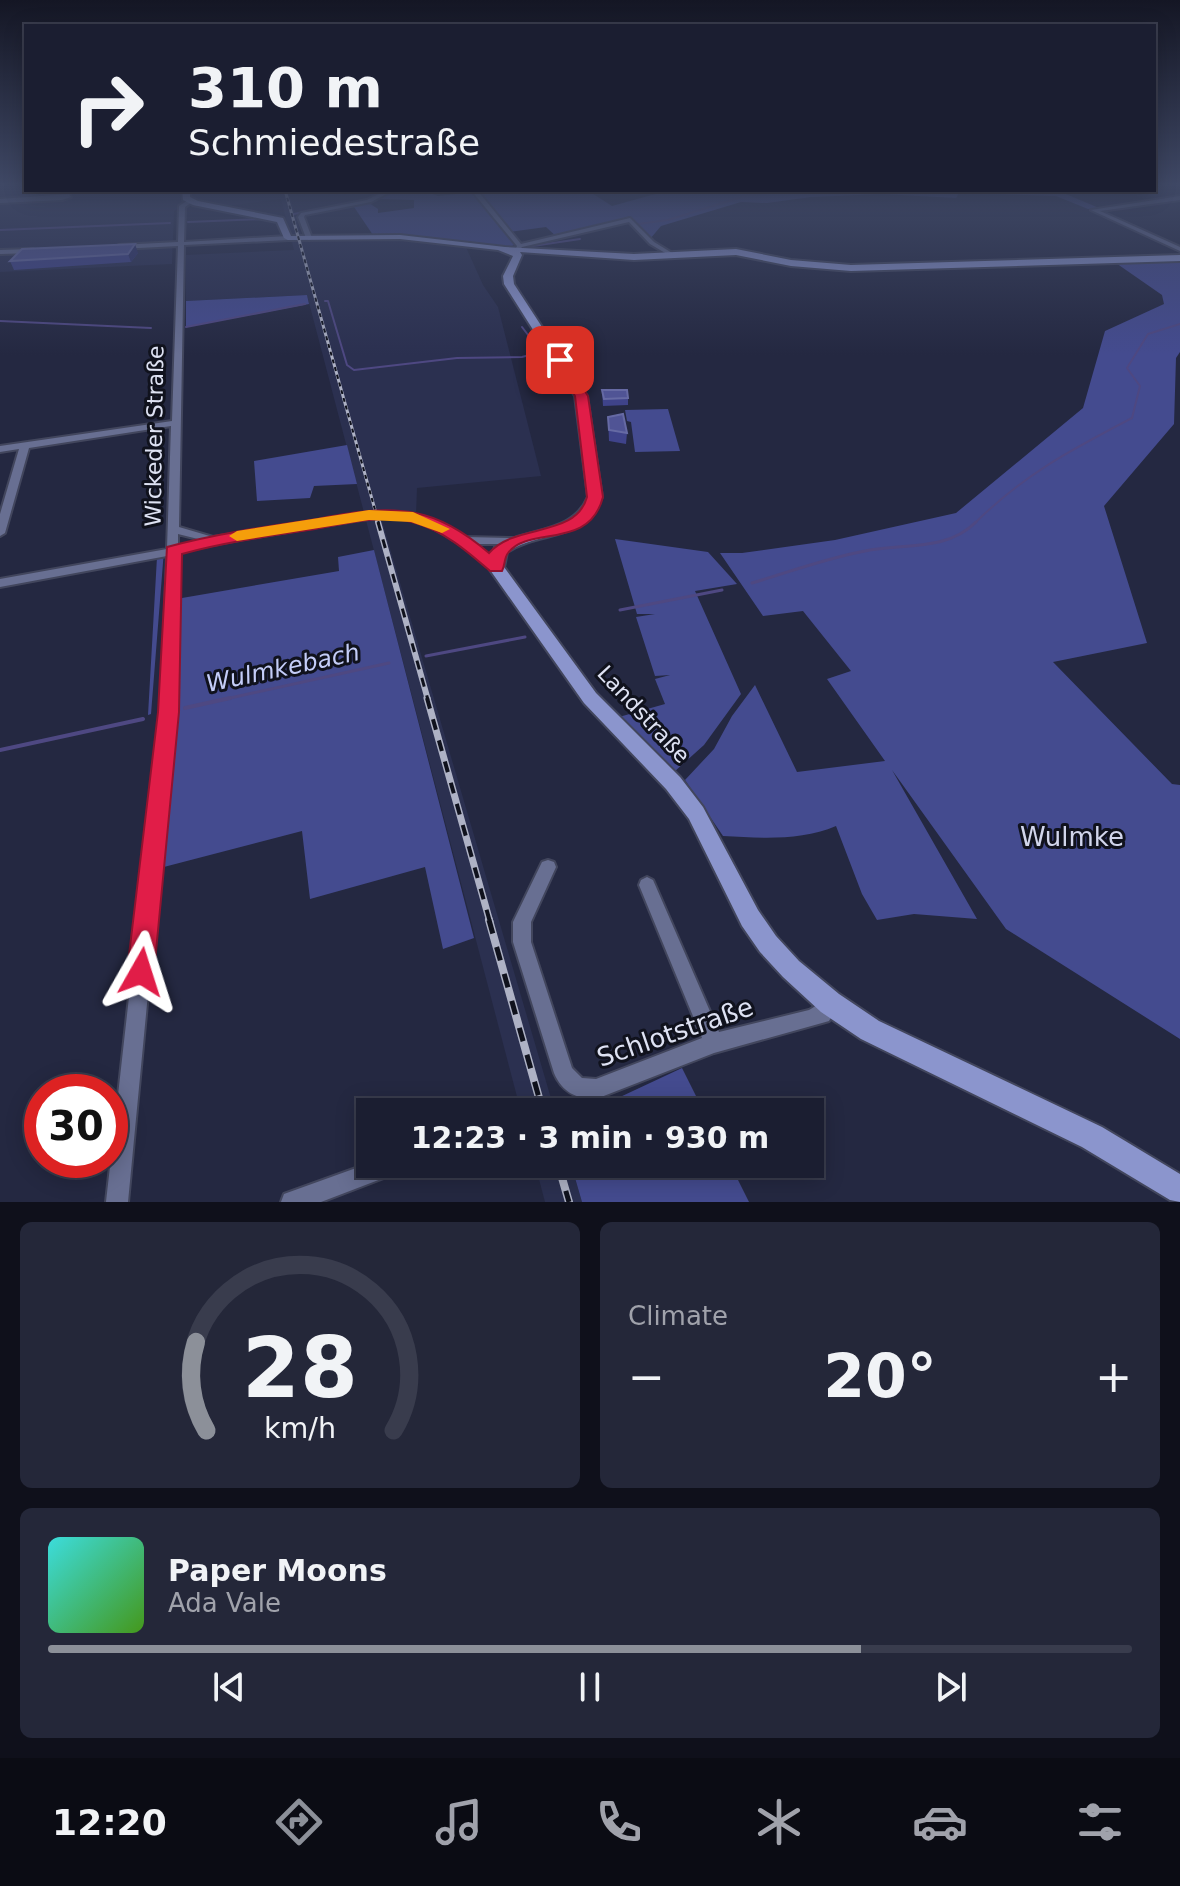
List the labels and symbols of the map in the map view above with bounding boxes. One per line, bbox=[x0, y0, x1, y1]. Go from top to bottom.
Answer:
pin bbox=[526, 326, 594, 394]
street label: Wickeder Straße bbox=[140, 345, 169, 527]
water label: Wulmkebach bbox=[204, 638, 362, 698]
street label: Landstraße bbox=[592, 661, 695, 768]
park label: Wulmke bbox=[1020, 822, 1124, 852]
position arrow bbox=[99, 930, 183, 1014]
street label: Schlotstraße bbox=[593, 991, 757, 1073]
speed limit sign: 30 bbox=[24, 1074, 128, 1178]

